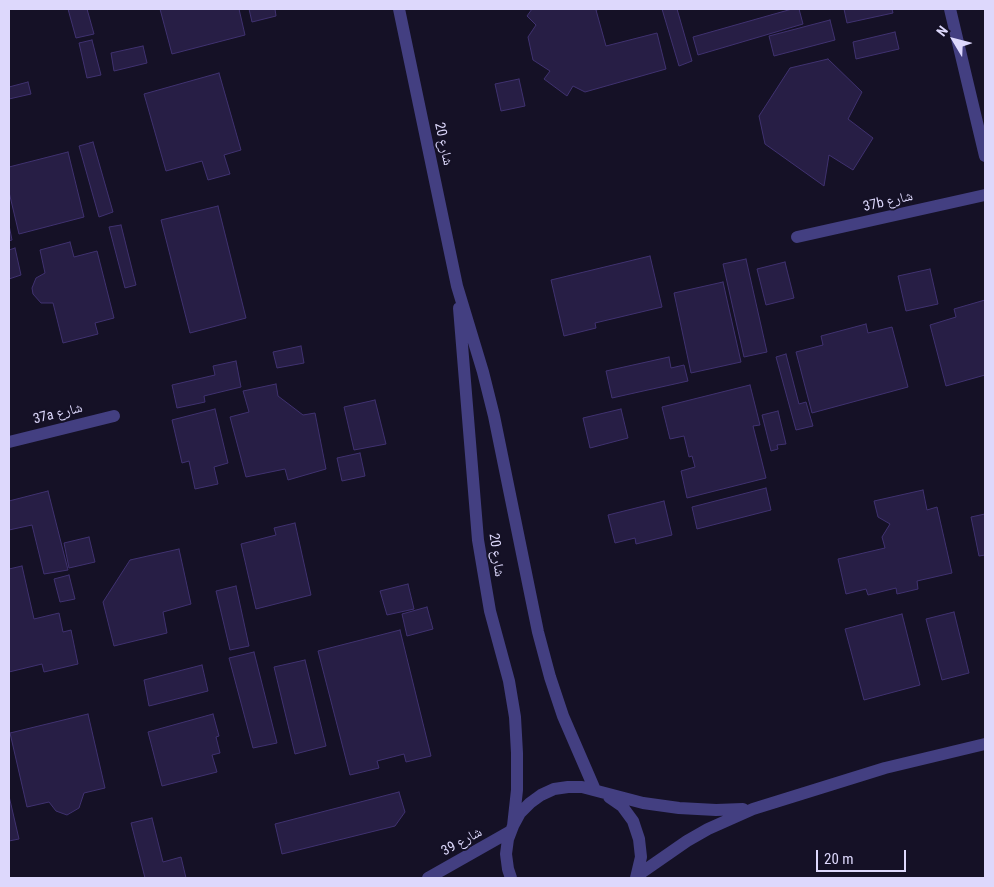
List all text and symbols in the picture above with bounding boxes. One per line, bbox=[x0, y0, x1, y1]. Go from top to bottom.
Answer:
north arrow bbox=[929, 15, 979, 65]
text: N bbox=[933, 23, 951, 39]
street label: شارع 20 bbox=[430, 121, 456, 167]
street label: 37b شارع bbox=[861, 188, 915, 216]
street label: 37a شارع bbox=[32, 400, 84, 428]
street label: شارع 20 bbox=[485, 532, 507, 578]
street label: شارع 39 bbox=[439, 824, 485, 860]
scale bar bbox=[819, 840, 909, 872]
text: 20 m bbox=[824, 850, 854, 868]

